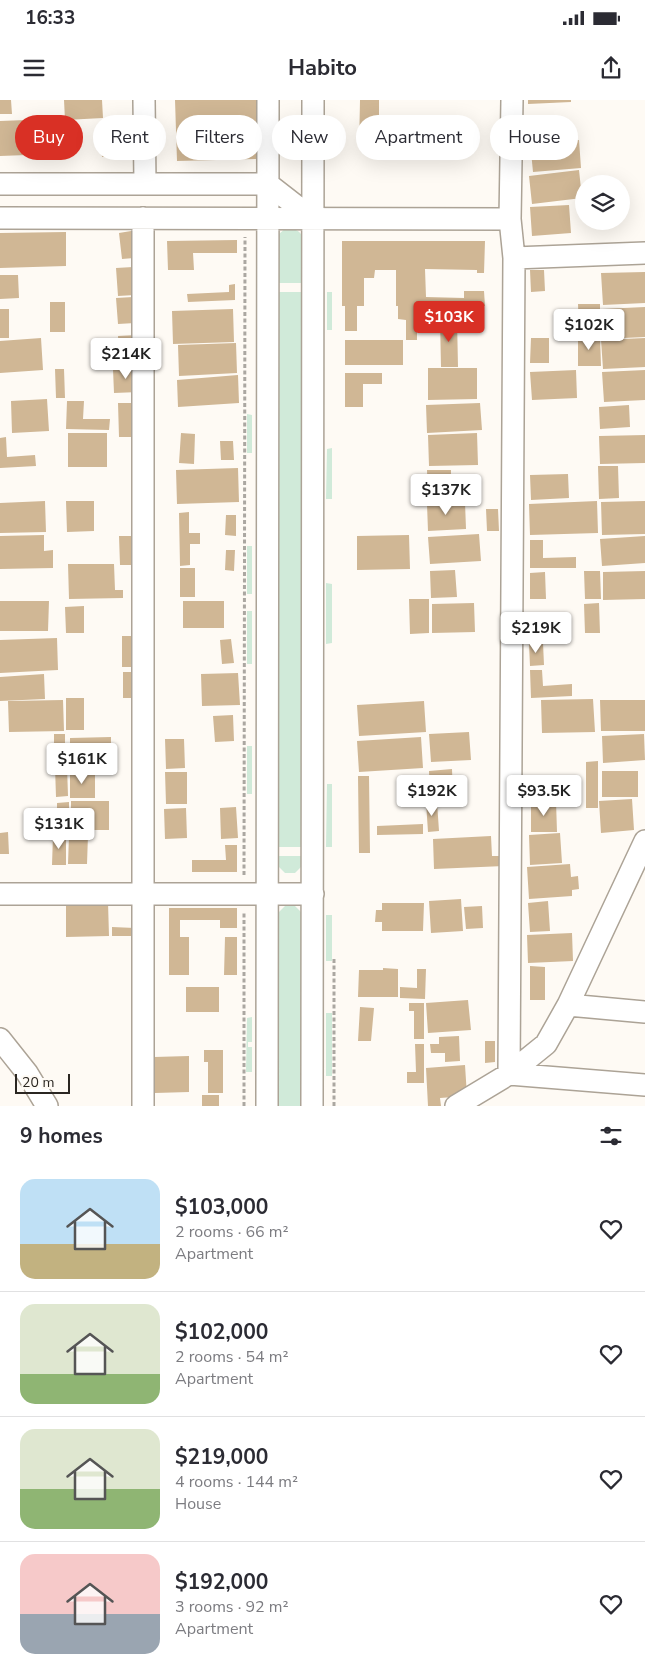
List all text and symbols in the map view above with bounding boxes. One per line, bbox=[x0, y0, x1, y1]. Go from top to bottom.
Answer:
text: 16:33 bbox=[25, 5, 75, 31]
text: Habito bbox=[288, 53, 357, 83]
icon: menu bbox=[20, 54, 48, 82]
icon: share bbox=[597, 54, 625, 82]
chip: Buy bbox=[15, 115, 83, 160]
chip: Rent bbox=[93, 115, 166, 160]
chip: Filters bbox=[176, 115, 262, 160]
chip: New bbox=[272, 115, 346, 160]
chip: Apartment bbox=[356, 115, 480, 160]
chip: House bbox=[490, 115, 578, 160]
map controls bbox=[575, 175, 630, 230]
button: layers bbox=[575, 175, 630, 230]
pin: $103K bbox=[414, 300, 484, 343]
text: $103K bbox=[424, 306, 474, 328]
pin: $102K bbox=[554, 308, 624, 351]
text: $102K bbox=[564, 314, 614, 336]
pin: $214K bbox=[91, 338, 161, 380]
text: $214K bbox=[101, 343, 151, 365]
pin: $137K bbox=[411, 474, 481, 516]
text: $137K bbox=[421, 479, 471, 501]
pin: $219K bbox=[501, 612, 571, 654]
text: $219K bbox=[511, 617, 561, 639]
pin: $161K bbox=[47, 742, 117, 785]
text: $161K bbox=[57, 748, 107, 770]
pin: $192K bbox=[397, 774, 467, 817]
pin: $93.5K bbox=[503, 774, 585, 817]
text: $192K bbox=[407, 780, 457, 802]
text: $93.5K bbox=[518, 780, 571, 802]
pin: $131K bbox=[24, 808, 94, 850]
text: $131K bbox=[34, 813, 84, 835]
scale bar bbox=[15, 1071, 70, 1094]
text: 20 m bbox=[22, 1073, 54, 1092]
text: 9 homes bbox=[20, 1122, 103, 1150]
icon: filters bbox=[597, 1122, 625, 1150]
text: $103,000 bbox=[175, 1193, 268, 1221]
icon: home bbox=[60, 1199, 120, 1259]
icon: heart bbox=[597, 1215, 625, 1243]
text: 2 rooms · 66 m² bbox=[175, 1221, 288, 1243]
text: Apartment bbox=[175, 1243, 253, 1265]
text: $102,000 bbox=[175, 1318, 268, 1346]
icon: home bbox=[60, 1324, 120, 1384]
icon: heart bbox=[597, 1340, 625, 1368]
text: 2 rooms · 54 m² bbox=[175, 1346, 288, 1368]
text: Apartment bbox=[175, 1368, 253, 1390]
text: $219,000 bbox=[175, 1443, 268, 1471]
icon: home bbox=[60, 1449, 120, 1509]
icon: heart bbox=[597, 1465, 625, 1493]
text: 4 rooms · 144 m² bbox=[175, 1471, 298, 1493]
text: House bbox=[175, 1493, 221, 1515]
text: $192,000 bbox=[175, 1568, 268, 1596]
icon: home bbox=[60, 1574, 120, 1634]
icon: heart bbox=[597, 1590, 625, 1618]
text: 3 rooms · 92 m² bbox=[175, 1596, 288, 1618]
text: Apartment bbox=[175, 1618, 253, 1640]

